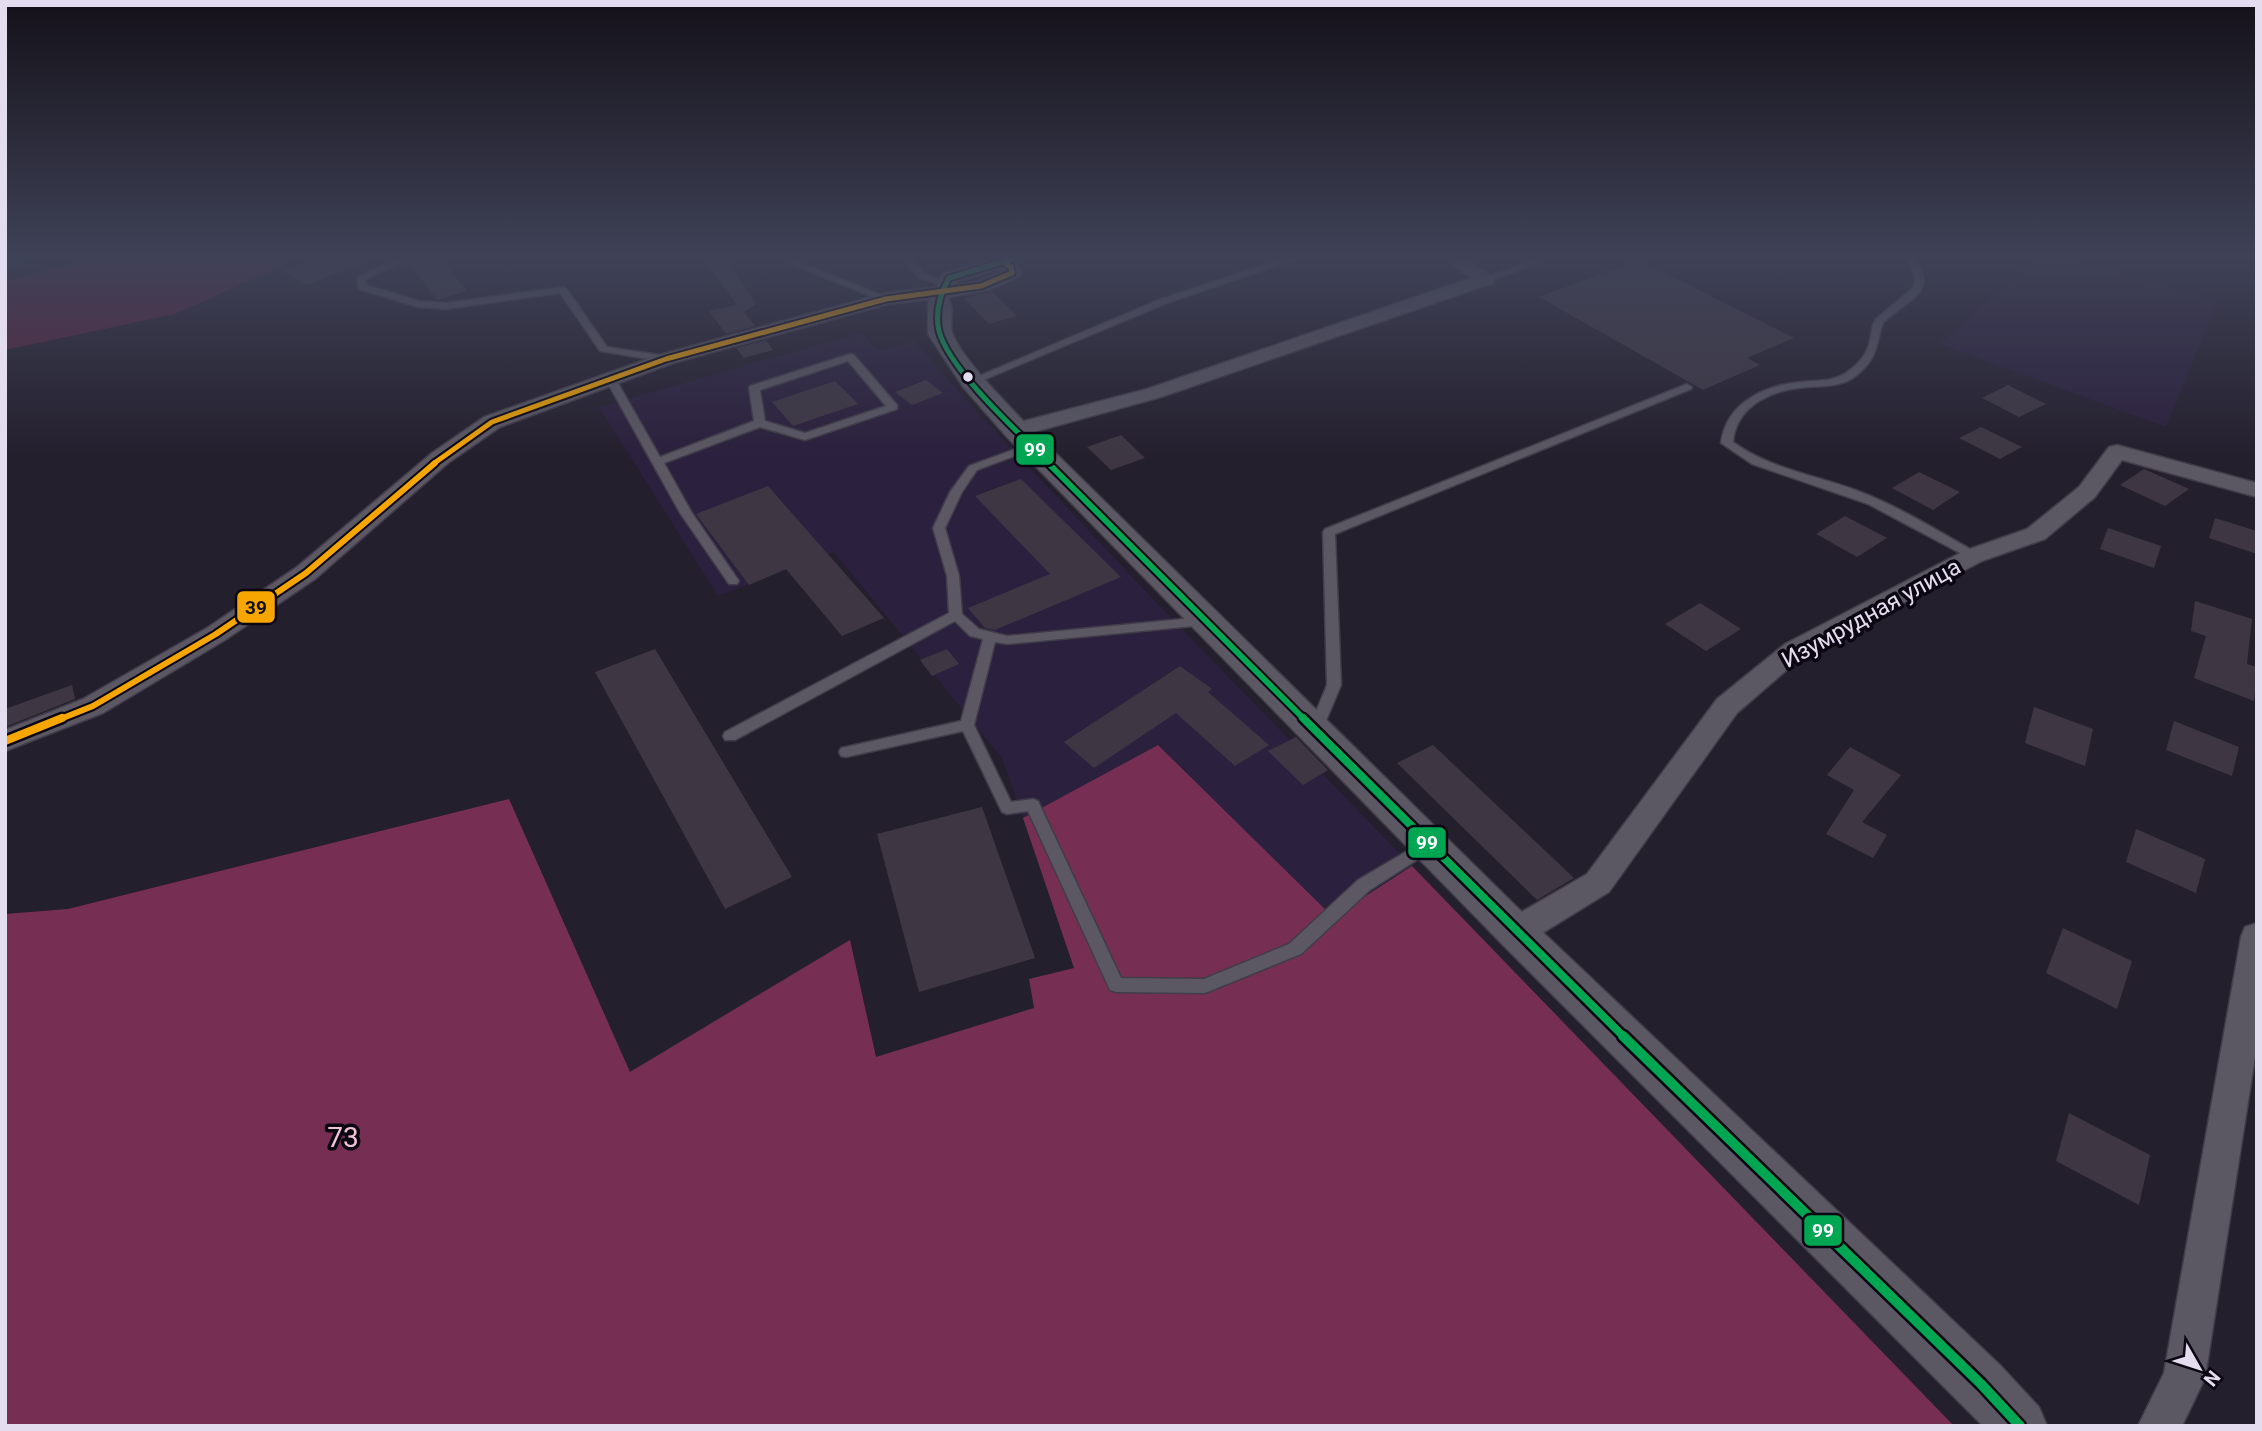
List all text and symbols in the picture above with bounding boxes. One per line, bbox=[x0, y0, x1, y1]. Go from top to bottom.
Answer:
unlabelled marker bbox=[961, 370, 975, 384]
line badge: 99 bbox=[1015, 433, 1055, 466]
text: 99 bbox=[1024, 438, 1046, 461]
street label: Изумрудная улица bbox=[1777, 553, 1965, 674]
line badge: 39 bbox=[236, 590, 276, 624]
text: 39 bbox=[245, 596, 267, 619]
line badge: 99 bbox=[1407, 826, 1447, 859]
text: 99 bbox=[1416, 831, 1438, 854]
park label: 73 bbox=[327, 1121, 359, 1154]
line badge: 99 bbox=[1803, 1214, 1843, 1247]
text: 99 bbox=[1812, 1219, 1834, 1242]
north arrow bbox=[2164, 1333, 2234, 1403]
text: N bbox=[2199, 1366, 2225, 1391]

